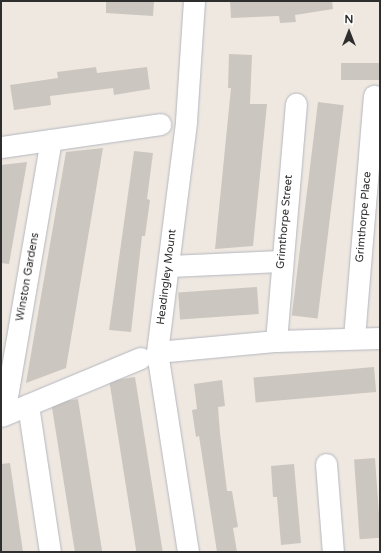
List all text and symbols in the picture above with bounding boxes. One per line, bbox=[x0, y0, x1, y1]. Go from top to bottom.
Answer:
north arrow bbox=[329, 12, 369, 52]
text: N bbox=[345, 13, 353, 26]
street label: Grimthorpe Place bbox=[353, 171, 375, 263]
street label: Grimthorpe Street bbox=[274, 174, 296, 270]
street label: Headingley Mount bbox=[155, 228, 179, 326]
street label: Winston Gardens bbox=[14, 232, 42, 322]

